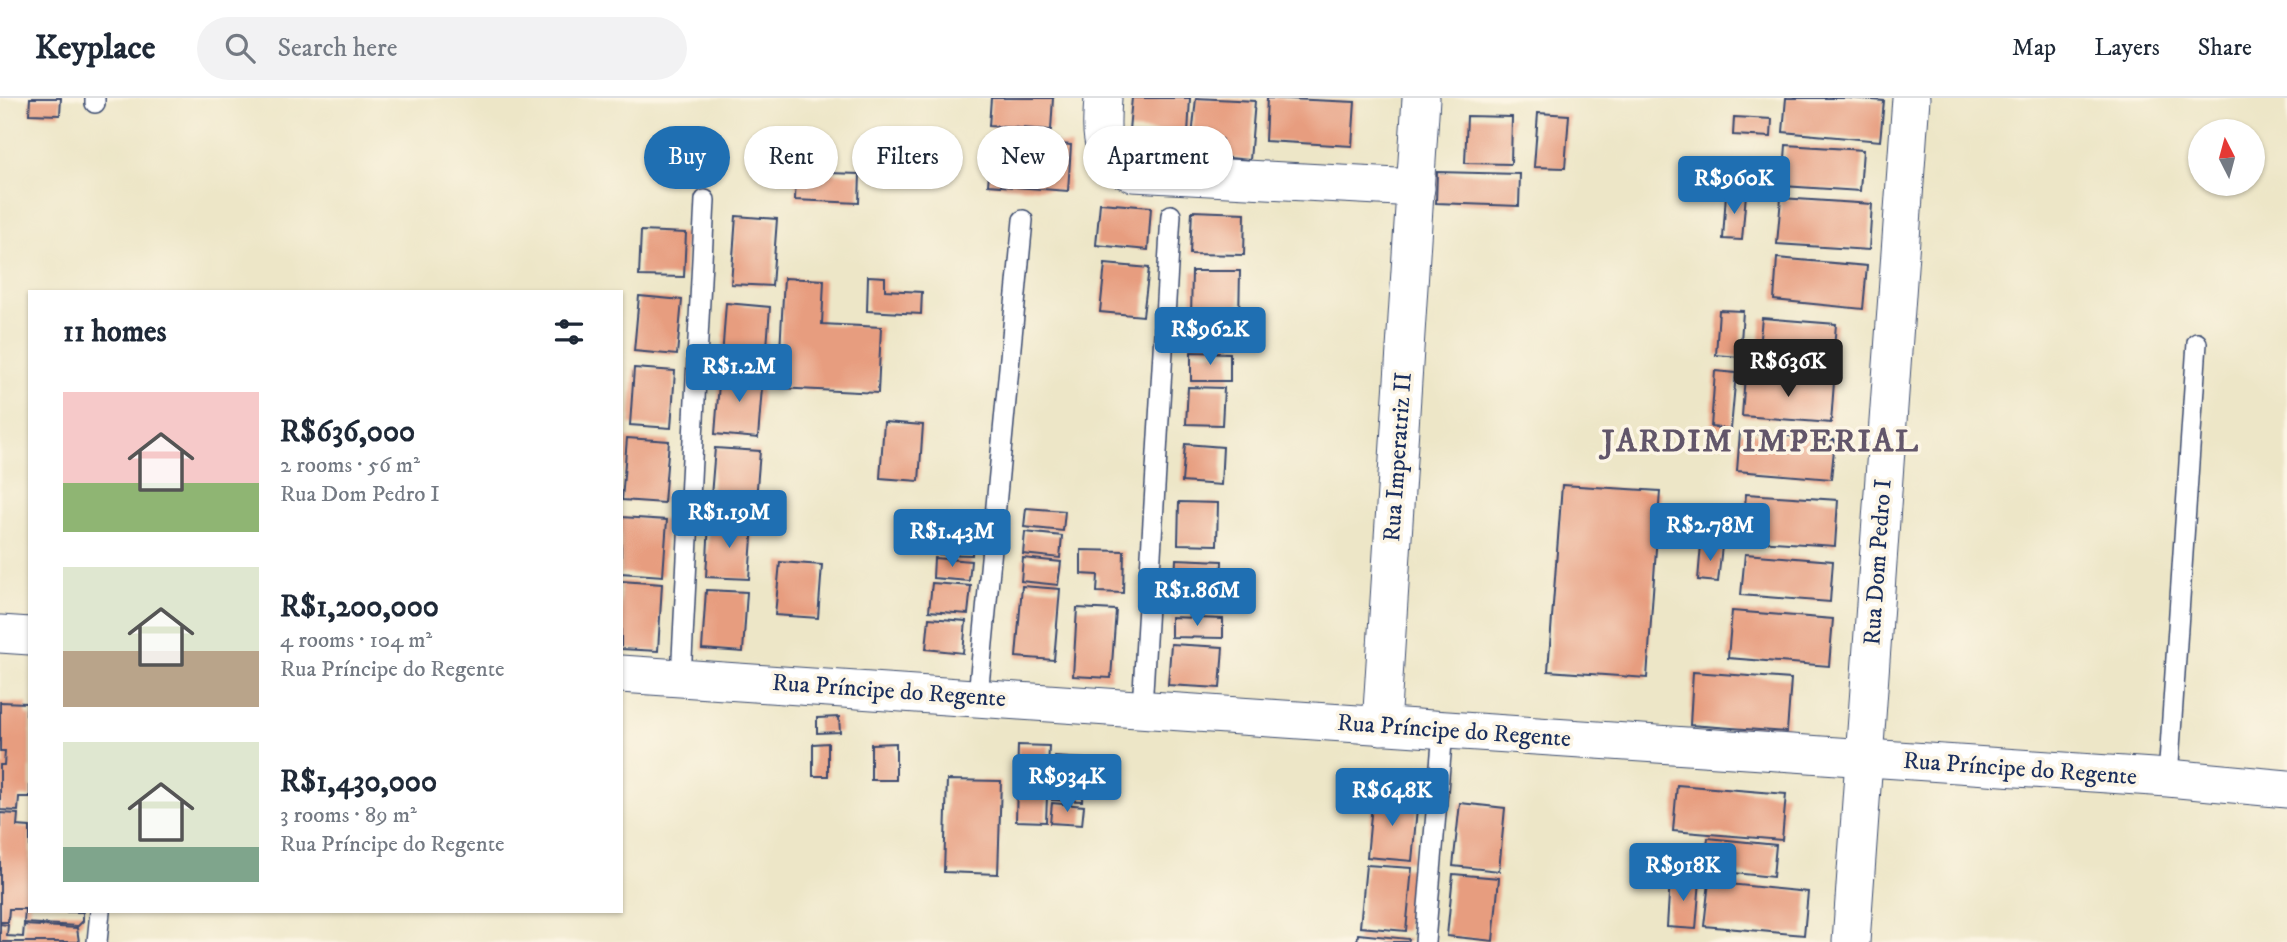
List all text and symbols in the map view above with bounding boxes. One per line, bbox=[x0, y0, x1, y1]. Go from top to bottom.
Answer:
search box bbox=[197, 17, 687, 80]
text: Keyplace bbox=[35, 28, 155, 69]
icon: search bbox=[221, 29, 259, 67]
text: Search here bbox=[277, 32, 398, 65]
text: Map bbox=[2012, 33, 2056, 63]
text: Layers bbox=[2094, 33, 2160, 63]
text: Share bbox=[2198, 33, 2252, 63]
north arrow bbox=[2188, 119, 2264, 196]
map controls bbox=[2188, 119, 2265, 196]
chip: Buy bbox=[644, 126, 730, 189]
chip: Rent bbox=[744, 126, 838, 189]
chip: Filters bbox=[852, 126, 963, 189]
chip: New bbox=[977, 126, 1069, 189]
chip: Apartment bbox=[1083, 126, 1233, 189]
pin: R$960K bbox=[1677, 156, 1791, 216]
text: R$960K bbox=[1694, 164, 1774, 193]
pin: R$962K bbox=[1153, 308, 1267, 367]
icon: filters bbox=[550, 313, 588, 351]
text: 11 homes bbox=[63, 314, 167, 351]
text: R$962K bbox=[1171, 315, 1249, 344]
pin: R$636K bbox=[1731, 340, 1845, 399]
pin: R$1.2M bbox=[682, 344, 796, 404]
text: R$636K bbox=[1750, 347, 1826, 376]
text: R$1.2M bbox=[702, 352, 776, 381]
street label: Rua Imperatriz II bbox=[1377, 371, 1419, 543]
text: R$636,000 bbox=[280, 414, 415, 451]
icon: home bbox=[119, 420, 203, 504]
district label: JARDIM IMPERIAL bbox=[1599, 422, 1920, 462]
text: 2 rooms · 56 m² bbox=[280, 451, 420, 480]
street label: Rua Dom Pedro I bbox=[1857, 478, 1899, 646]
text: Rua Dom Pedro I bbox=[280, 480, 440, 509]
pin: R$1.19M bbox=[664, 490, 794, 550]
text: R$1.19M bbox=[688, 498, 770, 527]
pin: R$2.78M bbox=[1645, 504, 1775, 563]
pin: R$1.43M bbox=[887, 510, 1017, 569]
text: R$2.78M bbox=[1666, 511, 1754, 540]
text: R$1.43M bbox=[910, 517, 994, 546]
pin: R$1.86M bbox=[1132, 568, 1262, 628]
text: R$1.86M bbox=[1154, 576, 1240, 605]
text: R$1,200,000 bbox=[280, 589, 439, 626]
icon: home bbox=[119, 595, 203, 679]
text: 4 rooms · 104 m² bbox=[280, 626, 432, 655]
text: Rua Príncipe do Regente bbox=[280, 655, 505, 684]
street label: Rua Príncipe do Regente bbox=[771, 668, 1007, 714]
street label: Rua Príncipe do Regente bbox=[1336, 708, 1572, 754]
street label: Rua Príncipe do Regente bbox=[1902, 746, 2138, 792]
pin: R$934K bbox=[1010, 754, 1124, 814]
text: R$934K bbox=[1028, 762, 1106, 791]
text: R$1,430,000 bbox=[280, 764, 437, 801]
pin: R$648K bbox=[1335, 768, 1449, 828]
icon: home bbox=[119, 770, 203, 854]
text: R$648K bbox=[1352, 776, 1432, 805]
text: 3 rooms · 89 m² bbox=[280, 801, 417, 830]
text: Rua Príncipe do Regente bbox=[280, 830, 505, 859]
pin: R$918K bbox=[1626, 844, 1740, 903]
text: R$918K bbox=[1645, 851, 1721, 880]

